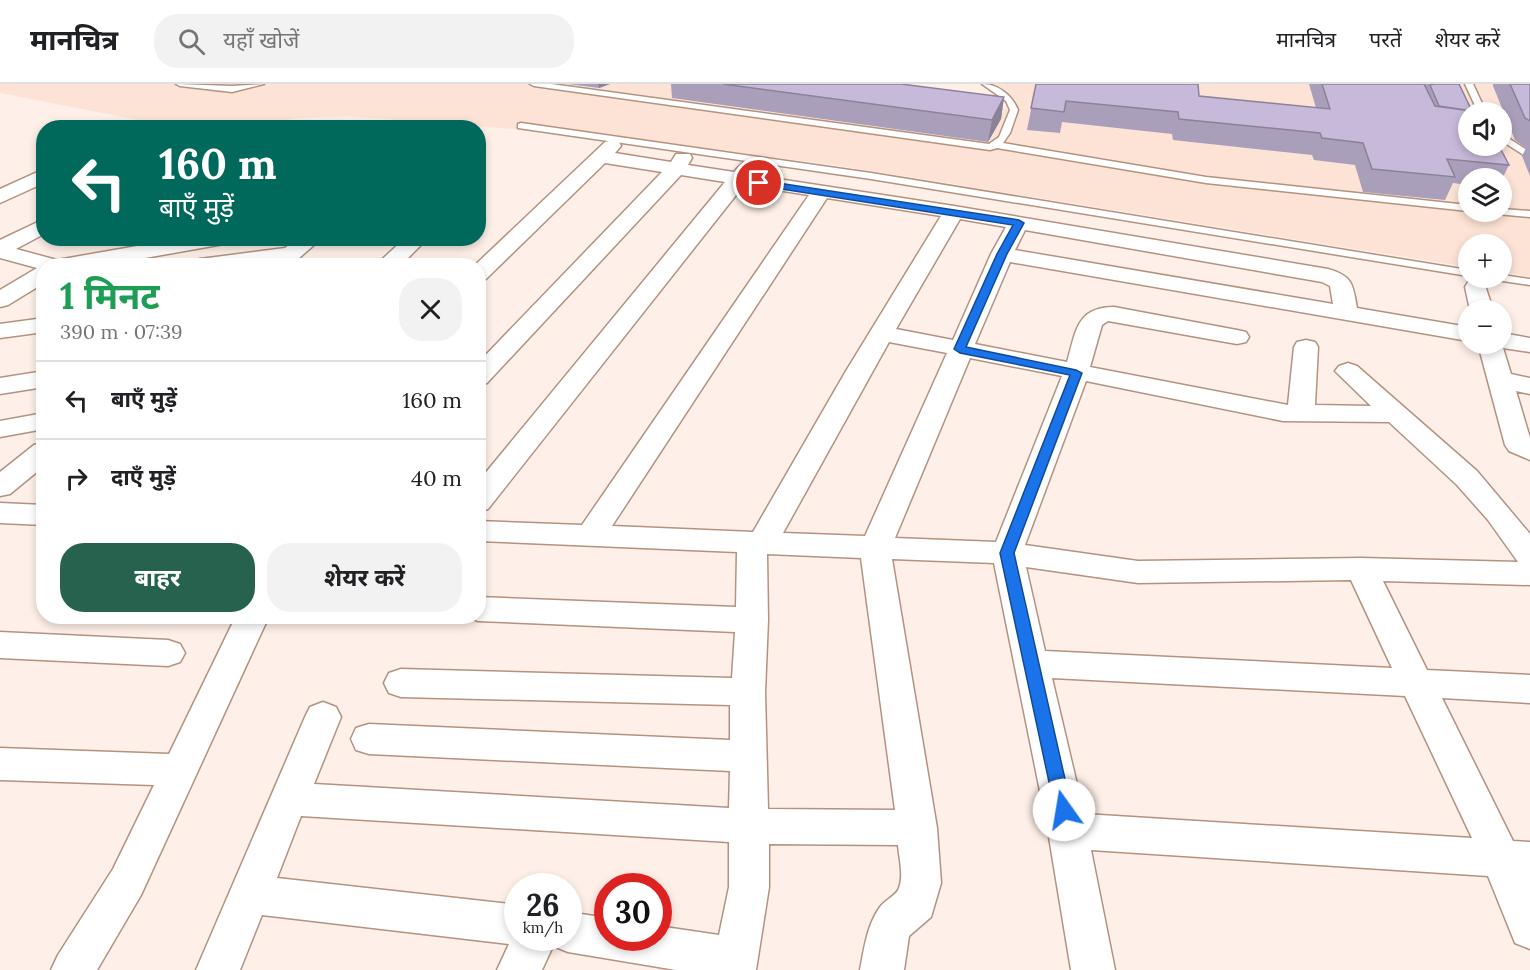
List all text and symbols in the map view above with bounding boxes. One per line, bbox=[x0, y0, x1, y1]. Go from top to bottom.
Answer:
search box bbox=[154, 14, 574, 68]
text: मानचित्र bbox=[30, 22, 118, 58]
icon: search bbox=[175, 25, 208, 58]
text: यहाँ खोजें bbox=[223, 26, 299, 54]
text: मानचित्र bbox=[1276, 26, 1336, 53]
text: परतें bbox=[1369, 26, 1402, 53]
text: शेयर करें bbox=[1435, 26, 1500, 53]
map controls bbox=[1458, 102, 1512, 354]
button: sound bbox=[1458, 102, 1512, 156]
text: 160 m bbox=[159, 137, 277, 191]
icon: left bbox=[60, 144, 138, 222]
pin bbox=[733, 157, 784, 208]
icon: arrive bbox=[742, 166, 775, 199]
button: layers bbox=[1458, 168, 1512, 222]
text: बाएँ मुड़ें bbox=[159, 190, 234, 224]
button: + bbox=[1458, 234, 1512, 288]
text: 1 मिनट bbox=[60, 273, 160, 319]
button: close bbox=[399, 278, 462, 341]
button: − bbox=[1458, 300, 1512, 354]
text: 390 m · 07:39 bbox=[60, 319, 183, 344]
icon: left bbox=[60, 384, 93, 417]
text: बाएँ मुड़ें bbox=[111, 385, 177, 413]
text: 160 m bbox=[402, 386, 462, 414]
icon: right bbox=[60, 462, 93, 495]
text: दाएँ मुड़ें bbox=[111, 463, 176, 491]
text: 40 m bbox=[411, 464, 462, 492]
button: बाहर bbox=[60, 543, 255, 612]
button: शेयर करें bbox=[267, 543, 462, 612]
position arrow bbox=[1032, 778, 1096, 842]
speed limit sign: 30 bbox=[594, 873, 672, 951]
text: 26 bbox=[526, 886, 560, 924]
text: km/h bbox=[523, 918, 563, 937]

